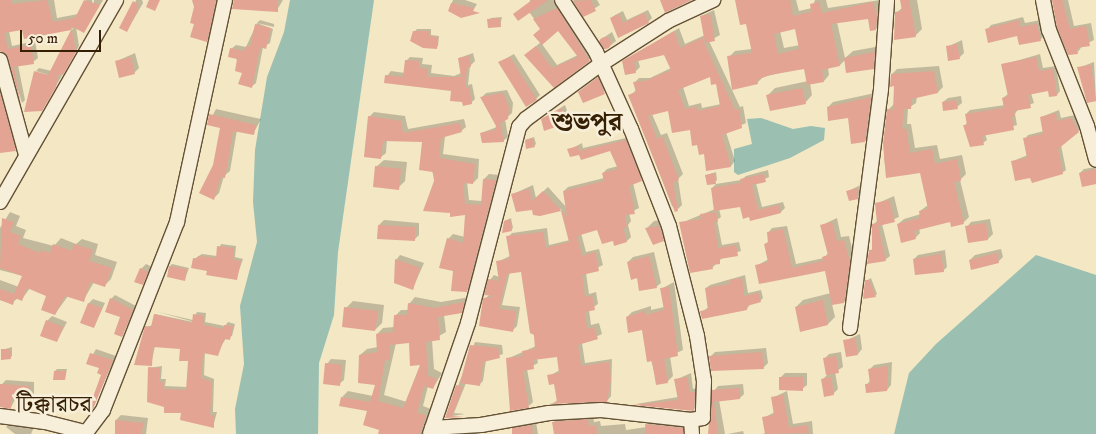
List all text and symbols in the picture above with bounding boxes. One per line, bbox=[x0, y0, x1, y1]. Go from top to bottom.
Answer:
scale bar bbox=[22, 20, 104, 52]
text: 50 m bbox=[28, 29, 58, 48]
district label: শুভপুর bbox=[552, 107, 622, 139]
district label: টিক্কারচর bbox=[16, 392, 92, 420]

